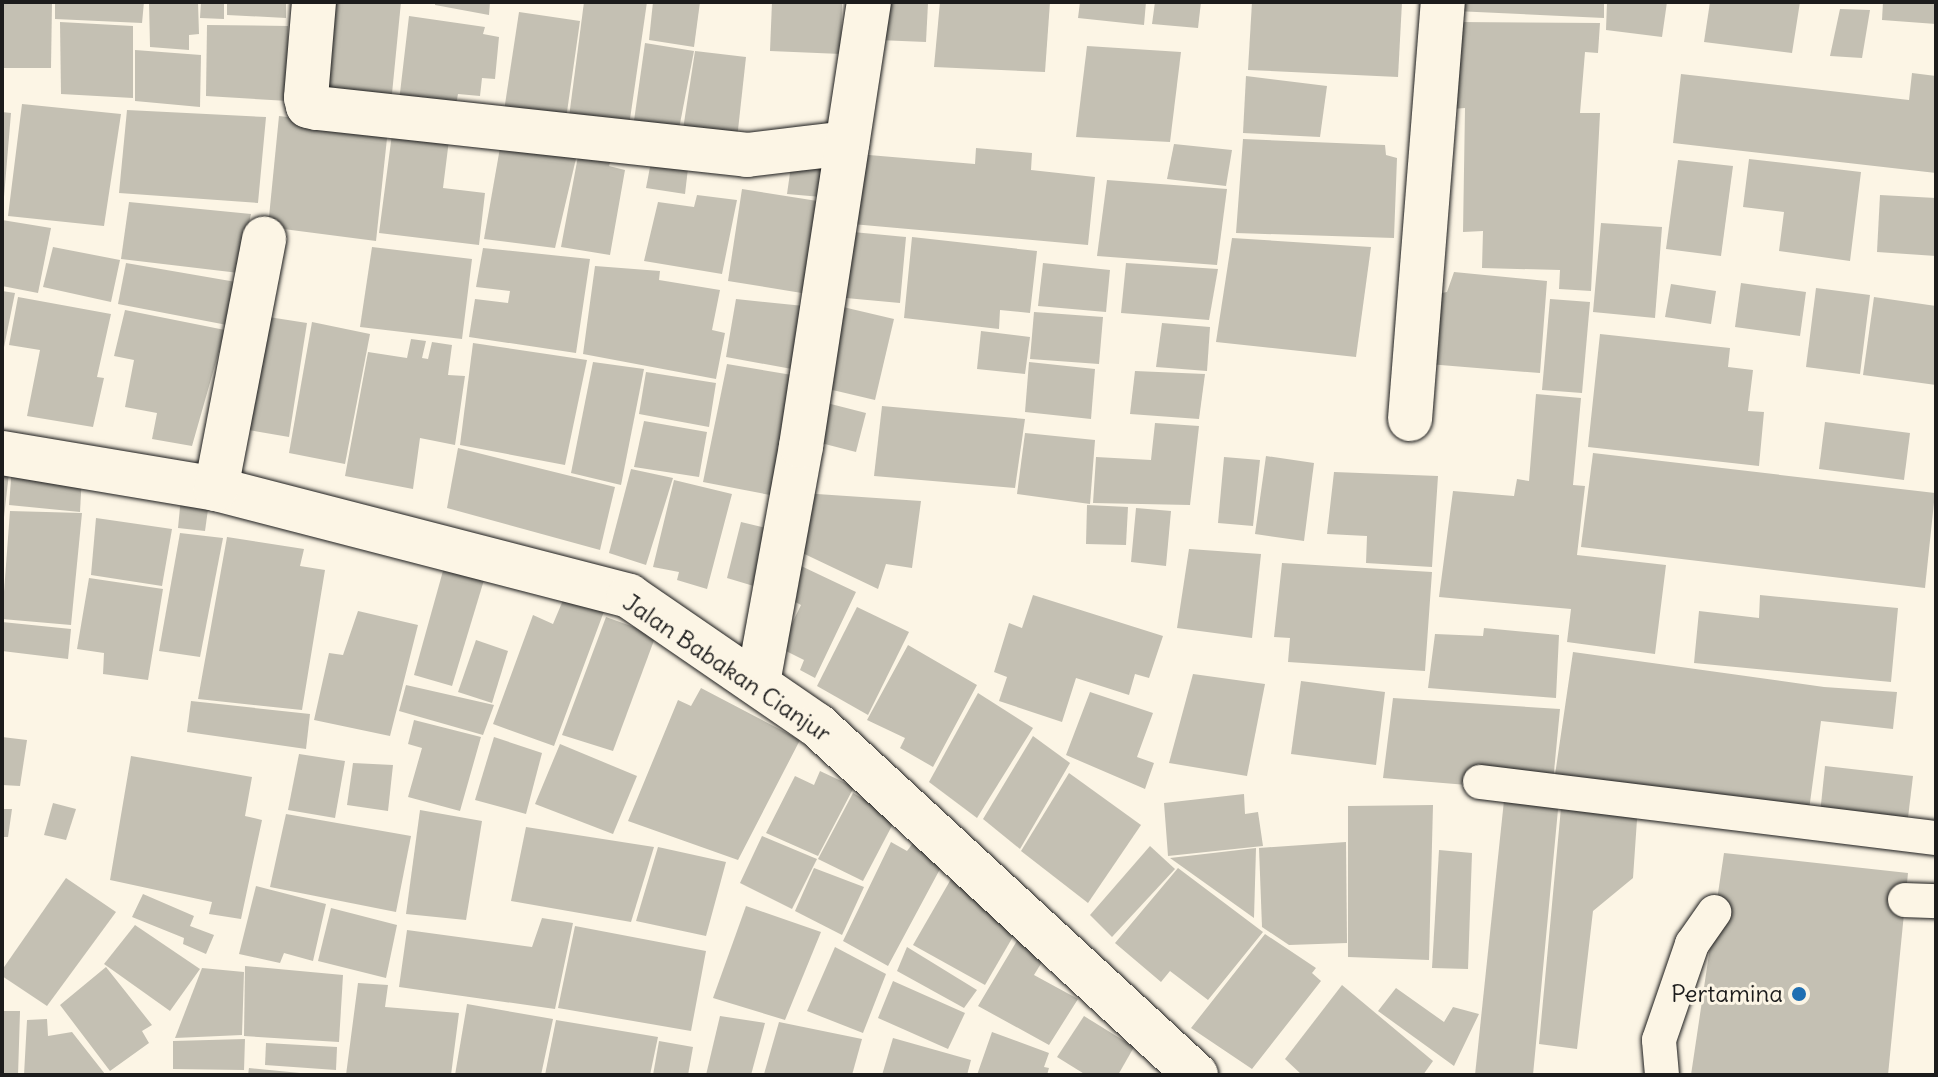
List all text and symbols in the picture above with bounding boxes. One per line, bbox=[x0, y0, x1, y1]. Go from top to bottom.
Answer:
street label: Jalan Babakan Cianjur bbox=[618, 588, 836, 748]
place label: Pertamina bbox=[1671, 980, 1783, 1008]
marker: Pertamina bbox=[1790, 985, 1808, 1003]

